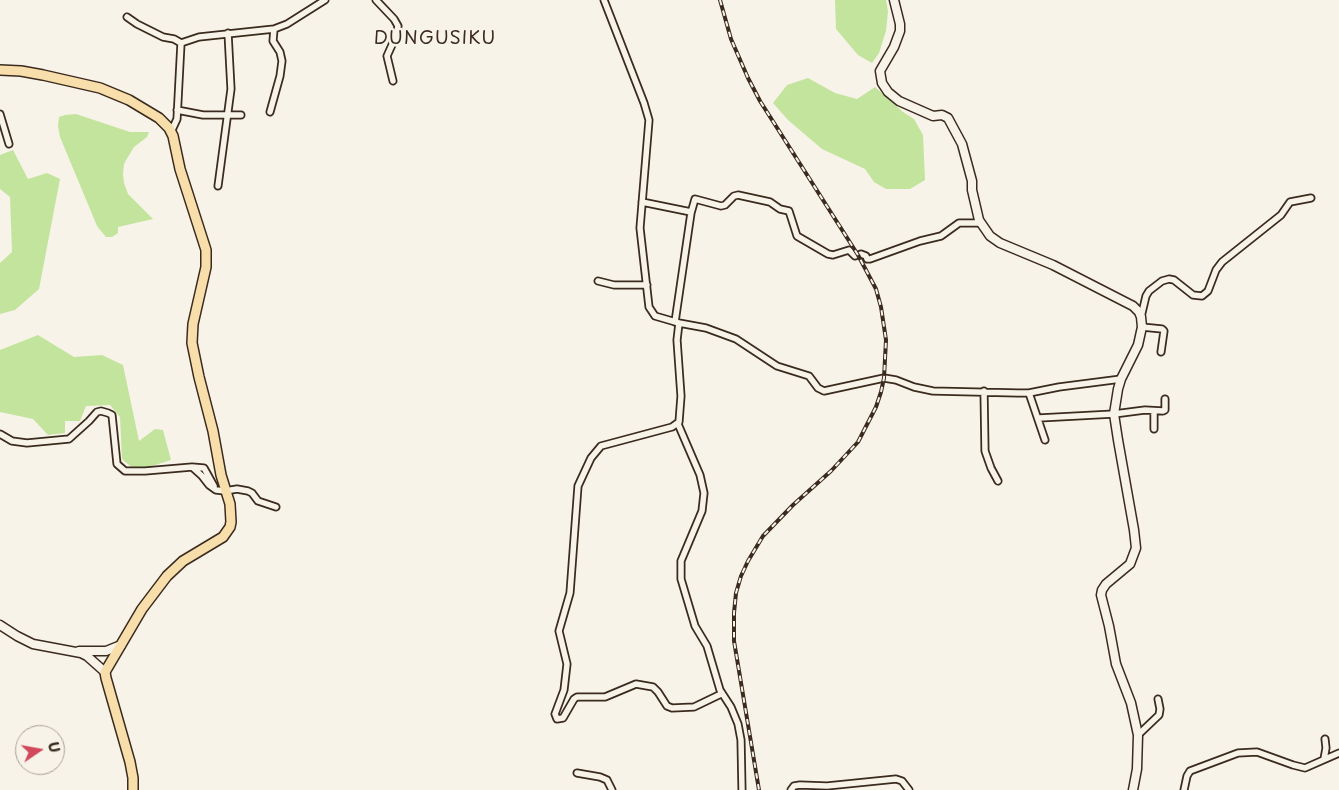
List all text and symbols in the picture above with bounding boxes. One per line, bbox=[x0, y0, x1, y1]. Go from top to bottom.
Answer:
district label: DUNGUSIKU bbox=[373, 28, 497, 50]
north arrow bbox=[15, 725, 65, 775]
text: U bbox=[43, 740, 66, 754]

